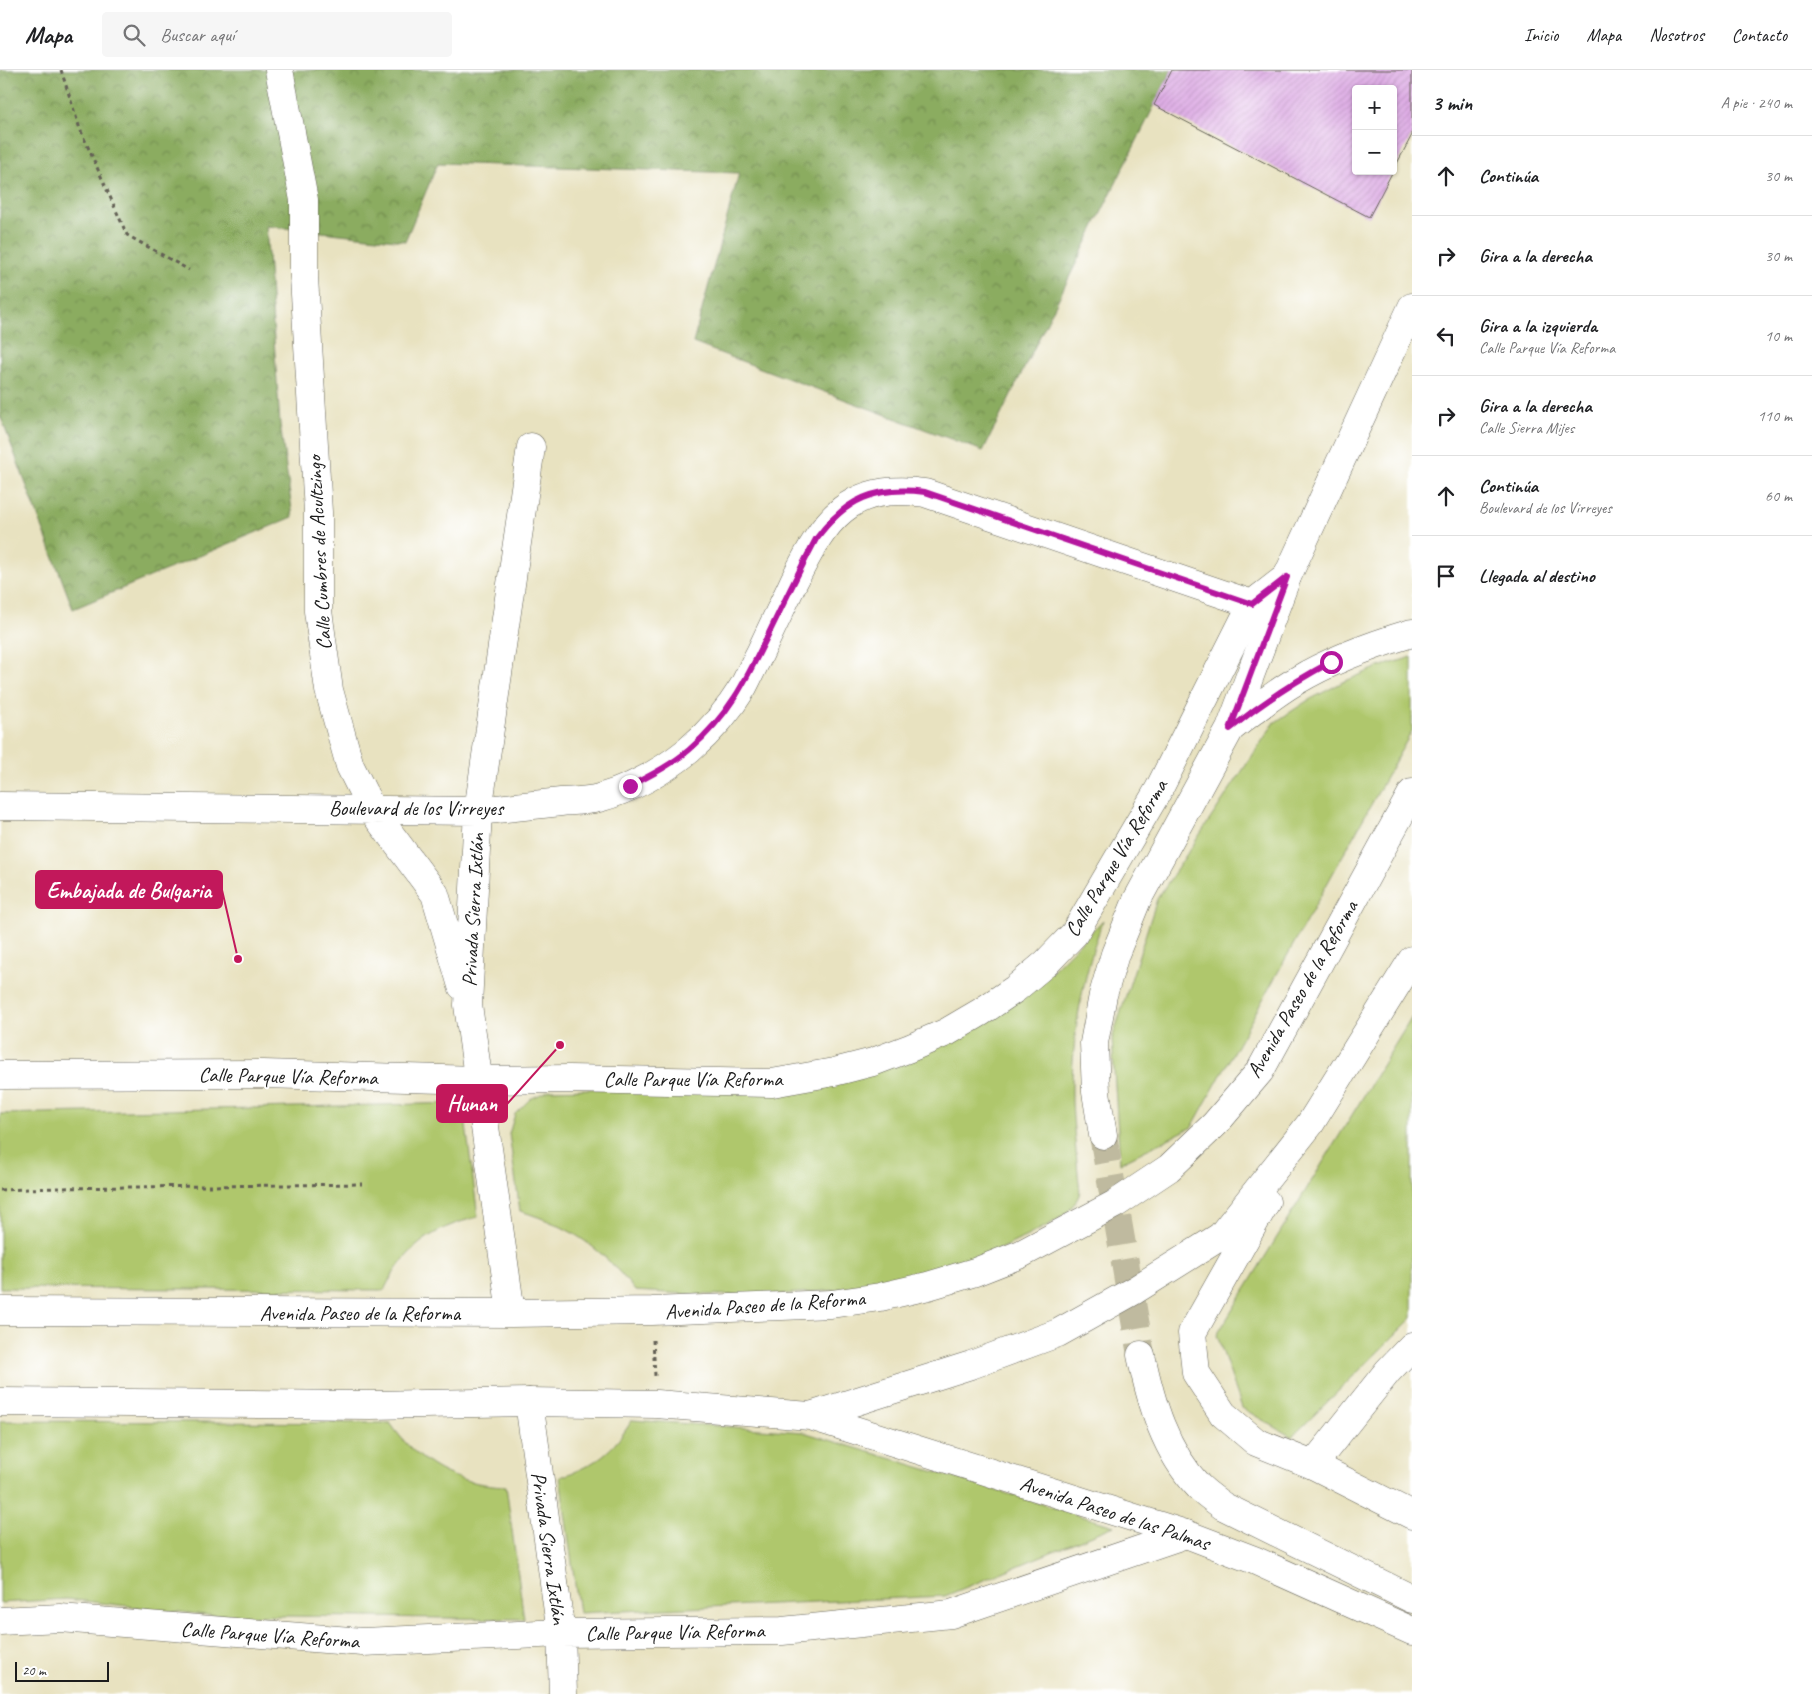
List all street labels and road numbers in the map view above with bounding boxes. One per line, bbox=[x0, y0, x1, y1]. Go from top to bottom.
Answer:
street label: Calle Cumbres de Acultzingo bbox=[301, 453, 337, 651]
street label: Calle Parque Vía Reforma bbox=[1059, 773, 1174, 941]
street label: Boulevard de los Virreyes bbox=[329, 795, 505, 821]
street label: Privada Sierra Ixtlán bbox=[456, 832, 490, 987]
street label: Avenida Paseo de la Reforma bbox=[1241, 894, 1364, 1082]
street label: Calle Parque Vía Reforma bbox=[198, 1061, 379, 1091]
street label: Calle Parque Vía Reforma bbox=[604, 1066, 784, 1092]
street label: Avenida Paseo de la Reforma bbox=[664, 1285, 867, 1325]
street label: Avenida Paseo de la Reforma bbox=[260, 1300, 462, 1326]
street label: Privada Sierra Ixtlán bbox=[525, 1470, 573, 1626]
street label: Avenida Paseo de las Palmas bbox=[1017, 1470, 1215, 1556]
street label: Calle Parque Vía Reforma bbox=[180, 1616, 362, 1654]
street label: Calle Parque Vía Reforma bbox=[585, 1617, 766, 1647]

